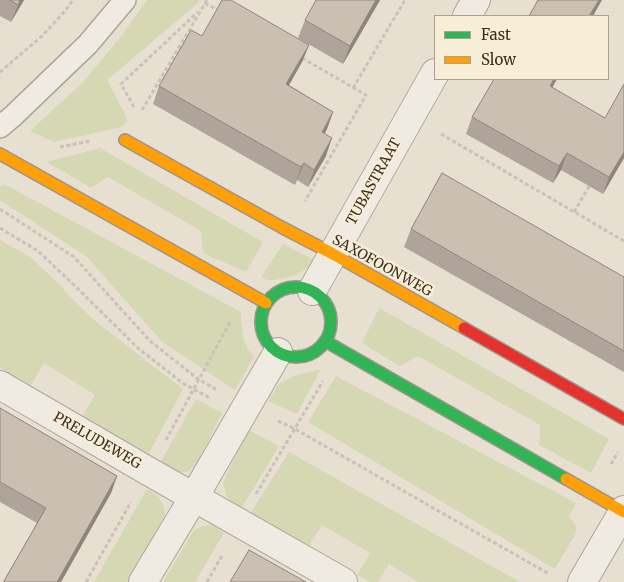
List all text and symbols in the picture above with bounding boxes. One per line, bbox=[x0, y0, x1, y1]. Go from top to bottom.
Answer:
legend bbox=[434, 15, 609, 80]
text: Fast bbox=[481, 25, 511, 44]
text: Slow bbox=[481, 50, 516, 69]
street label: TUBASTRAAT bbox=[343, 136, 405, 228]
street label: SAXOFOONWEG bbox=[329, 232, 435, 300]
street label: PRELUDEWEG bbox=[50, 409, 144, 473]

